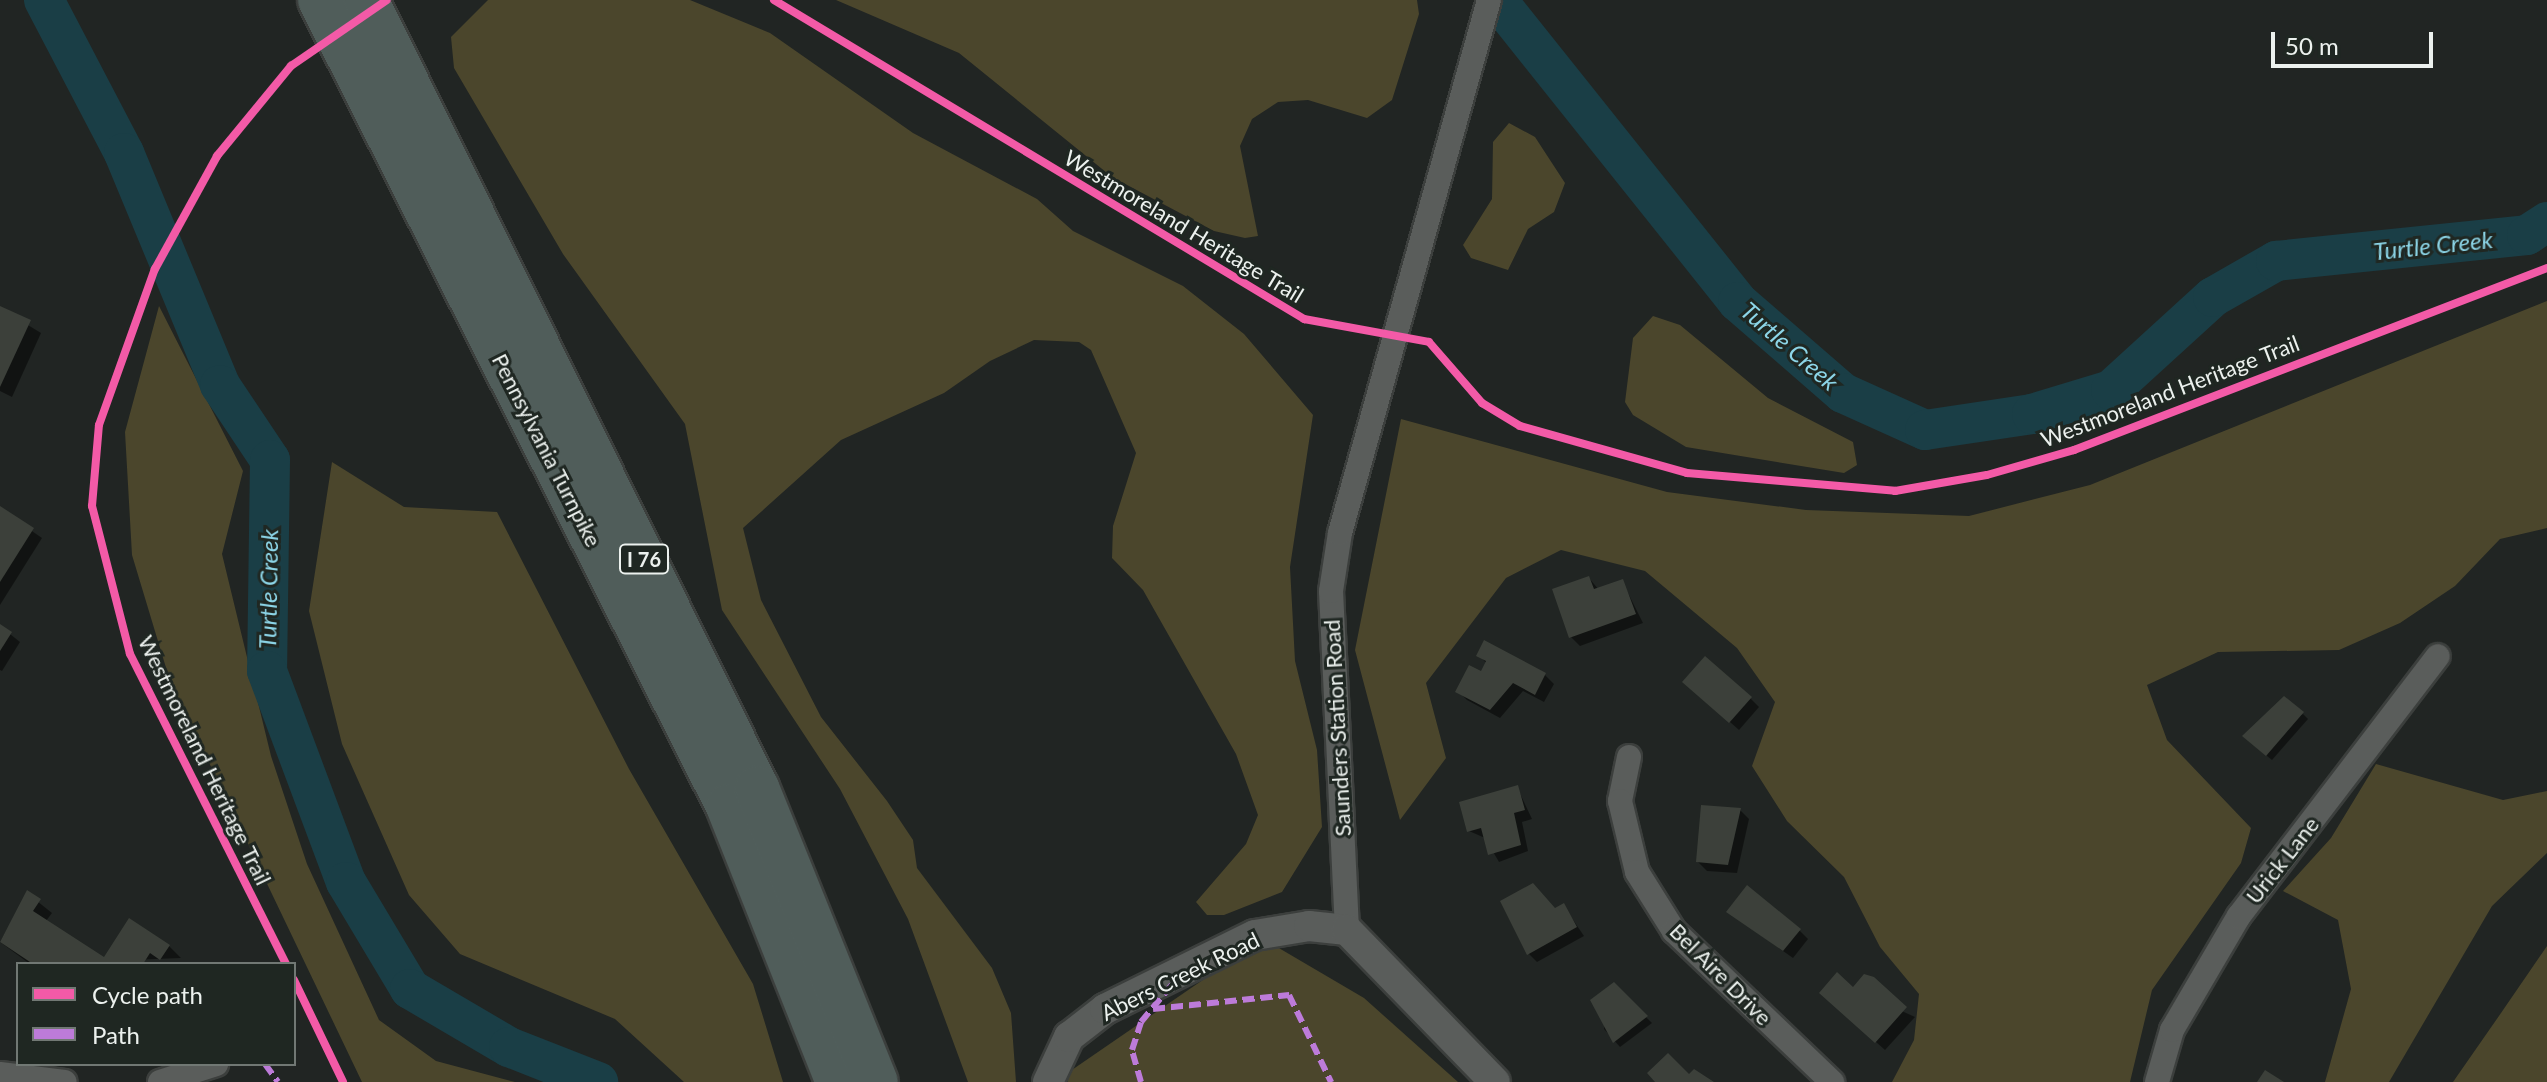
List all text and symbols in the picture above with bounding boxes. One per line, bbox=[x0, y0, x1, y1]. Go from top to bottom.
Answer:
scale bar bbox=[2275, 16, 2437, 66]
text: 50 m bbox=[2285, 31, 2339, 60]
street label: Westmoreland Heritage Trail bbox=[1059, 144, 1309, 308]
water label: Turtle Creek bbox=[2372, 224, 2494, 266]
water label: Turtle Creek bbox=[1735, 296, 1845, 396]
street label: Westmoreland Heritage Trail bbox=[2037, 329, 2303, 453]
street label: Pennsylvania Turnpike bbox=[487, 349, 607, 551]
water label: Turtle Creek bbox=[253, 529, 283, 649]
road number: I 76 bbox=[618, 543, 670, 575]
street label: Saunders Station Road bbox=[1318, 619, 1356, 837]
street label: Westmoreland Heritage Trail bbox=[133, 631, 277, 889]
street label: Urick Lane bbox=[2240, 811, 2324, 909]
street label: Bel Aire Drive bbox=[1664, 917, 1778, 1031]
street label: Abers Creek Road bbox=[1097, 926, 1263, 1026]
legend bbox=[16, 962, 296, 1066]
text: Cycle path bbox=[92, 980, 203, 1009]
text: Path bbox=[92, 1020, 140, 1049]

